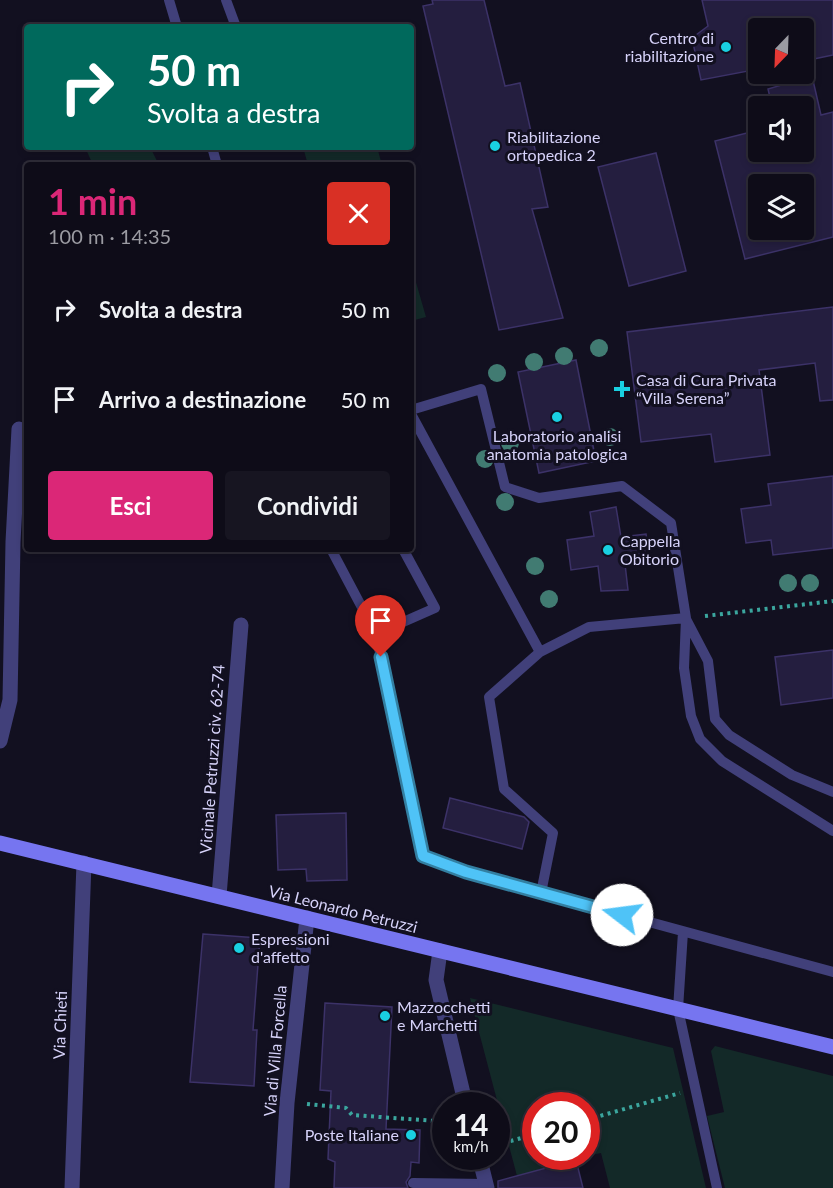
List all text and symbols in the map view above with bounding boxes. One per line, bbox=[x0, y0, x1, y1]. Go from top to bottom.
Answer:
north arrow bbox=[748, 18, 814, 84]
map controls bbox=[748, 18, 814, 240]
place label: Centro di riabilitazione bbox=[625, 28, 714, 65]
marker: Centro di riabilitazione bbox=[719, 40, 733, 54]
text: 50 m bbox=[147, 45, 241, 95]
icon: right bbox=[48, 48, 126, 126]
text: Svolta a destra bbox=[147, 96, 320, 129]
button: sound bbox=[748, 96, 814, 162]
place label: Riabilitazione ortopedica 2 bbox=[507, 127, 600, 164]
marker: Riabilitazione ortopedica 2 bbox=[488, 139, 502, 153]
button: layers bbox=[748, 174, 814, 240]
text: 1 min bbox=[48, 179, 137, 223]
button: close bbox=[327, 182, 390, 245]
text: 100 m · 14:35 bbox=[48, 224, 171, 248]
icon: right bbox=[48, 293, 81, 326]
text: Svolta a destra bbox=[99, 296, 242, 323]
text: 50 m bbox=[341, 296, 390, 323]
place label: Casa di Cura Privata “Villa Serena” bbox=[636, 370, 776, 407]
marker: Casa di Cura Privata “Villa Serena” bbox=[613, 380, 631, 398]
icon: arrive bbox=[48, 383, 81, 416]
text: Arrivo a destinazione bbox=[99, 386, 306, 413]
text: 50 m bbox=[341, 386, 390, 413]
marker: Laboratorio analisi anatomia patologica bbox=[550, 410, 564, 424]
place label: Laboratorio analisi anatomia patologica bbox=[487, 426, 627, 463]
button: Esci bbox=[48, 471, 213, 540]
button: Condividi bbox=[225, 471, 390, 540]
place label: Cappella Obitorio bbox=[620, 531, 681, 568]
marker: Cappella Obitorio bbox=[601, 543, 615, 557]
pin bbox=[355, 595, 406, 657]
icon: arrive bbox=[364, 604, 397, 637]
street label: Vicinale Petruzzi civ. 62-74 bbox=[195, 664, 228, 854]
street label: Via Leonardo Petruzzi bbox=[267, 881, 420, 936]
position arrow bbox=[590, 883, 654, 947]
place label: Espressioni d'affetto bbox=[251, 929, 330, 966]
marker: Espressioni d'affetto bbox=[232, 941, 246, 955]
street label: Via di Villa Forcella bbox=[259, 985, 290, 1117]
street label: Via Chieti bbox=[49, 990, 70, 1060]
place label: Mazzocchetti e Marchetti bbox=[397, 997, 490, 1034]
marker: Mazzocchetti e Marchetti bbox=[378, 1009, 392, 1023]
speed limit sign: 20 bbox=[522, 1092, 600, 1170]
text: 14 bbox=[454, 1106, 488, 1142]
place label: Poste Italiane bbox=[305, 1125, 399, 1144]
marker: Poste Italiane bbox=[404, 1128, 418, 1142]
text: km/h bbox=[453, 1137, 489, 1155]

